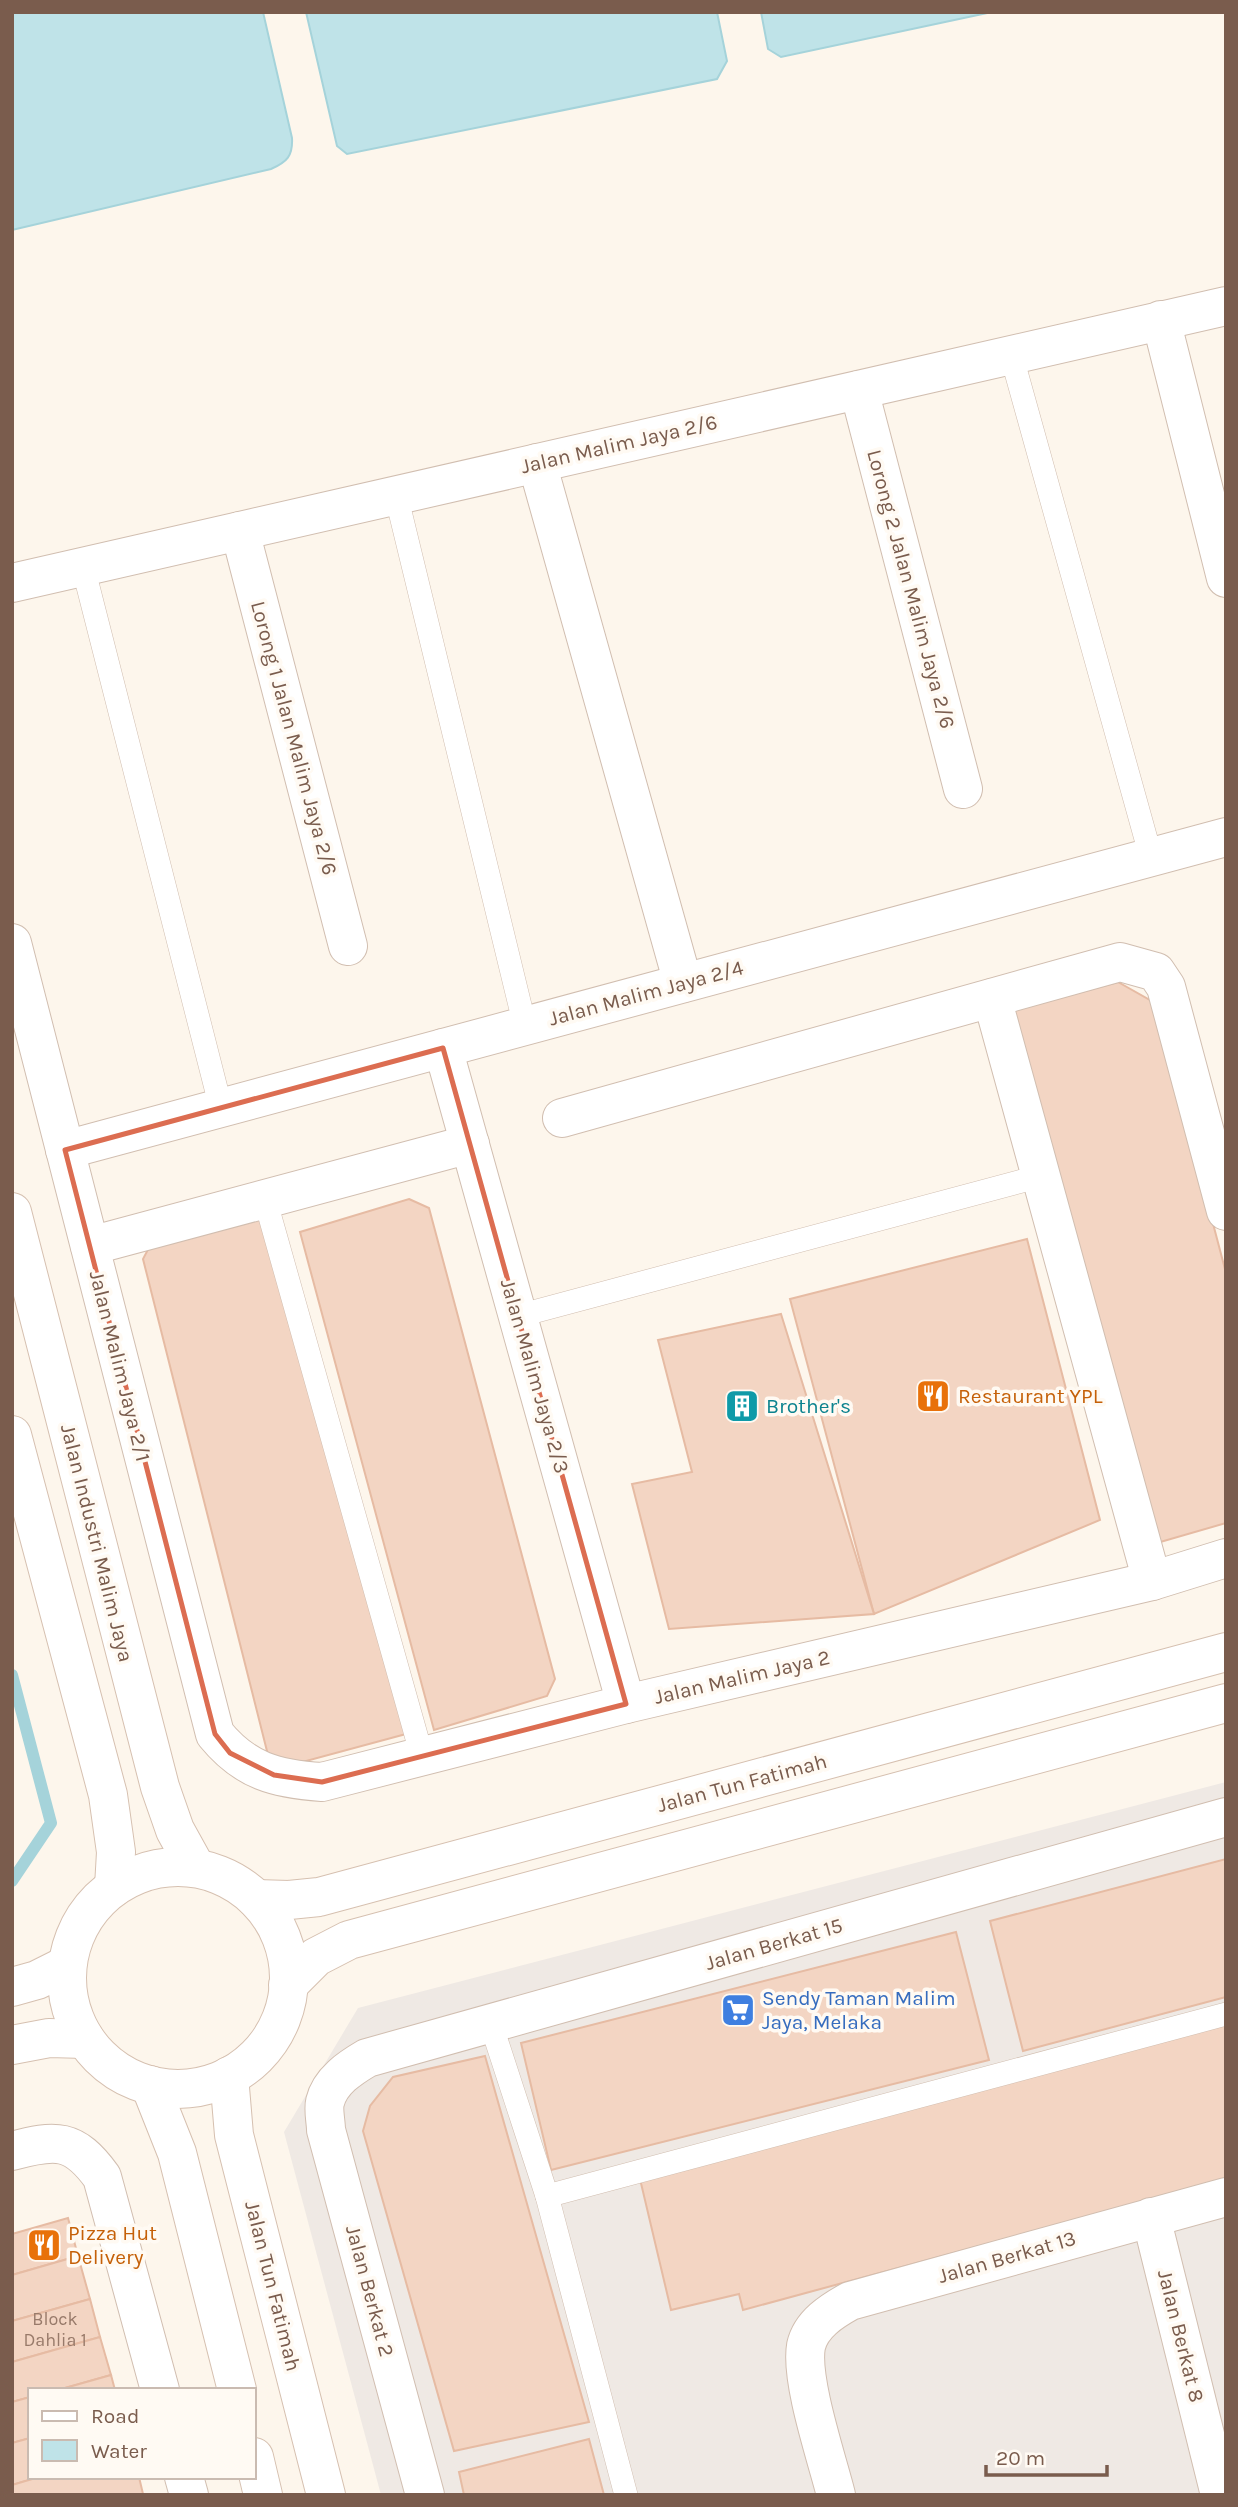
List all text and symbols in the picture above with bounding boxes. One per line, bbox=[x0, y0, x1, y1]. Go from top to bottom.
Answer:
street label: Jalan Malim Jaya 2/6 bbox=[518, 410, 720, 478]
street label: Lorong 2 Jalan Malim Jaya 2/6 bbox=[862, 447, 960, 731]
street label: Lorong 1 Jalan Malim Jaya 2/6 bbox=[246, 598, 342, 878]
street label: Jalan Malim Jaya 2/4 bbox=[546, 955, 746, 1031]
street label: Jalan Malim Jaya 2/1 bbox=[85, 1268, 155, 1464]
street label: Jalan Malim Jaya 2/3 bbox=[496, 1276, 574, 1476]
restaurant icon: Restaurant YPL bbox=[914, 1377, 952, 1415]
place label: Restaurant YPL bbox=[958, 1384, 1103, 1408]
building icon: Brother's bbox=[723, 1387, 761, 1425]
place label: Brother's bbox=[766, 1394, 851, 1418]
street label: Jalan Industri Malim Jaya bbox=[56, 1422, 138, 1664]
street label: Jalan Malim Jaya 2 bbox=[652, 1645, 832, 1709]
street label: Jalan Tun Fatimah bbox=[655, 1749, 829, 1817]
street label: Jalan Berkat 15 bbox=[703, 1913, 845, 1975]
place label: Sendy Taman Malim Jaya, Melaka bbox=[762, 1986, 956, 2034]
supermarket icon: Sendy Taman Malim Jaya, Melaka bbox=[719, 1991, 757, 2029]
street label: Jalan Tun Fatimah bbox=[240, 2198, 306, 2374]
place label: Pizza Hut Delivery bbox=[68, 2221, 157, 2269]
street label: Jalan Berkat 2 bbox=[341, 2223, 399, 2359]
restaurant icon: Pizza Hut Delivery bbox=[25, 2226, 63, 2264]
street label: Jalan Berkat 13 bbox=[935, 2226, 1079, 2288]
street label: Jalan Berkat 8 bbox=[1153, 2267, 1209, 2405]
house number: Block Dahlia 1 bbox=[23, 2308, 87, 2351]
legend bbox=[28, 2388, 256, 2479]
text: Road bbox=[91, 2404, 139, 2428]
scale bar bbox=[986, 2434, 1107, 2478]
text: Water bbox=[91, 2439, 147, 2463]
text: 20 m bbox=[996, 2446, 1045, 2470]

